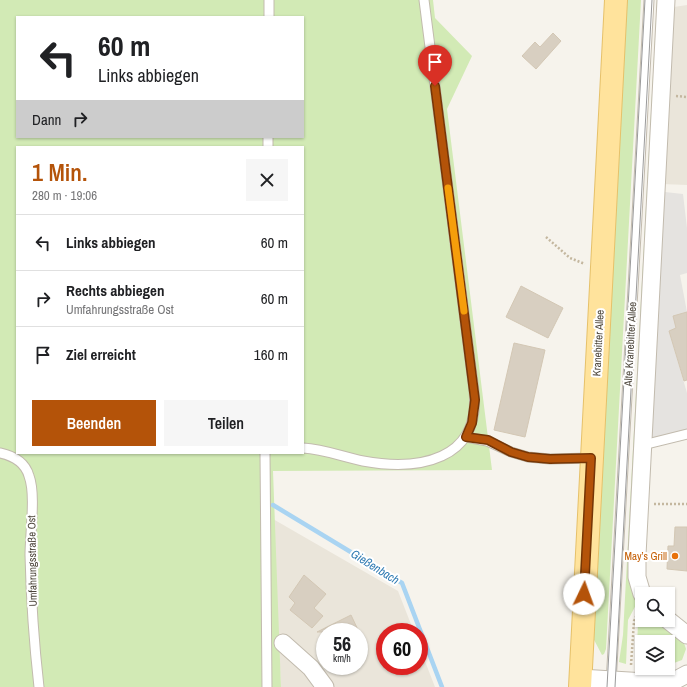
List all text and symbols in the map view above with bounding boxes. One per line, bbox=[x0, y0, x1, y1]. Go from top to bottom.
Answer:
text: 60 m bbox=[98, 27, 150, 65]
icon: left bbox=[32, 32, 84, 84]
pin bbox=[418, 45, 452, 86]
icon: arrive bbox=[424, 51, 446, 73]
text: Links abbiegen bbox=[98, 63, 199, 88]
icon: right bbox=[69, 108, 91, 130]
text: Dann bbox=[32, 109, 61, 130]
text: 1 Min. bbox=[32, 156, 87, 188]
button: close bbox=[246, 159, 288, 201]
text: 280 m · 19:06 bbox=[32, 187, 97, 204]
icon: left bbox=[32, 232, 54, 254]
text: Links abbiegen bbox=[66, 232, 156, 253]
text: 60 m bbox=[261, 232, 288, 253]
text: Rechts abbiegen bbox=[66, 280, 164, 301]
icon: right bbox=[32, 288, 54, 310]
text: 60 m bbox=[261, 288, 288, 309]
text: Umfahrungsstraße Ost bbox=[66, 301, 174, 318]
street label: Alte Kranebitter Allee bbox=[621, 301, 639, 388]
street label: Kranebitter Allee bbox=[589, 309, 607, 377]
icon: arrive bbox=[32, 344, 54, 366]
text: Ziel erreicht bbox=[66, 344, 136, 365]
text: 160 m bbox=[254, 344, 288, 365]
button: Beenden bbox=[32, 400, 156, 446]
button: Teilen bbox=[164, 400, 288, 446]
street label: Umfahrungsstraße Ost bbox=[24, 515, 40, 607]
water label: Gießenbach bbox=[348, 546, 402, 588]
place label: May’s Grill bbox=[625, 549, 667, 563]
marker: May’s Grill bbox=[670, 551, 680, 561]
position arrow bbox=[563, 573, 605, 615]
map controls bbox=[635, 587, 675, 675]
button: search bbox=[635, 587, 675, 627]
speed limit sign: 60 bbox=[376, 623, 428, 675]
text: 56 bbox=[333, 630, 351, 657]
button: layers bbox=[635, 635, 675, 675]
text: km/h bbox=[333, 652, 351, 665]

